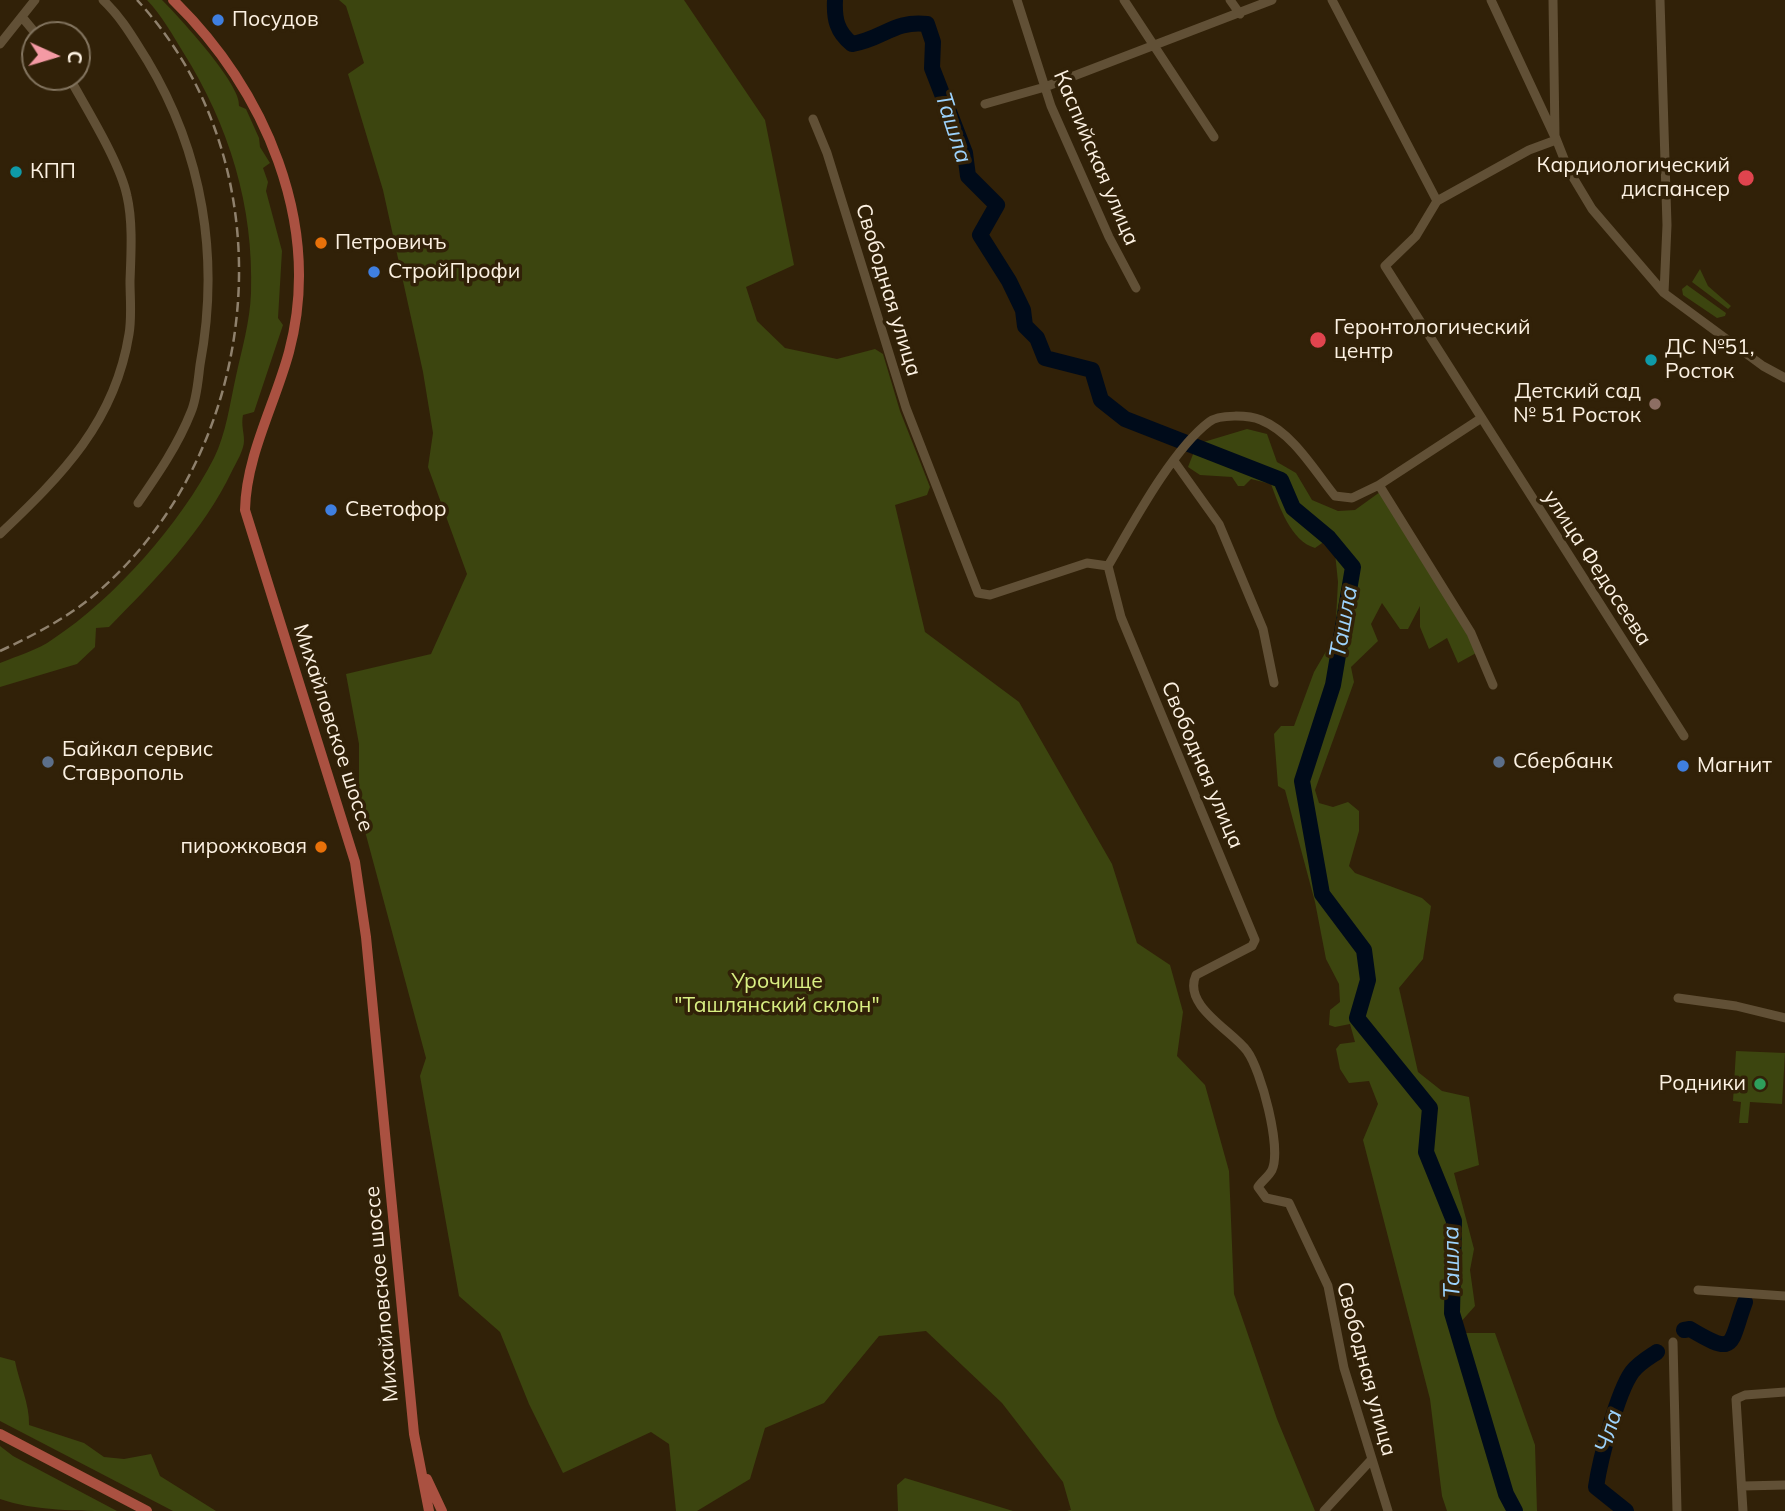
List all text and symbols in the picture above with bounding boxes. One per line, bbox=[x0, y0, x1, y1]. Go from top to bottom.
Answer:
place label: Посудов bbox=[232, 7, 319, 33]
marker: Посудов bbox=[210, 12, 226, 28]
north arrow bbox=[21, 21, 91, 91]
text: С bbox=[63, 50, 87, 65]
street label: Каспийская улица bbox=[1048, 67, 1144, 249]
water label: Ташла bbox=[929, 89, 977, 167]
place label: Кардиологический диспансер bbox=[1537, 153, 1730, 203]
place label: КПП bbox=[30, 159, 76, 185]
marker: КПП bbox=[8, 164, 24, 180]
marker: Кардиологический диспансер bbox=[1736, 168, 1756, 188]
street label: Свободная улица bbox=[850, 201, 926, 379]
place label: Петровичъ bbox=[335, 230, 447, 256]
marker: Петровичъ bbox=[313, 235, 329, 251]
place label: СтройПрофи bbox=[388, 259, 520, 285]
marker: СтройПрофи bbox=[366, 264, 382, 280]
place label: Геронтологический центр bbox=[1334, 315, 1531, 365]
marker: Геронтологический центр bbox=[1308, 330, 1328, 350]
place label: ДС №51, Росток bbox=[1665, 335, 1754, 385]
marker: ДС №51, Росток bbox=[1643, 352, 1659, 368]
place label: Детский сад № 51 Росток bbox=[1513, 379, 1641, 429]
marker: Детский сад № 51 Росток bbox=[1647, 396, 1663, 412]
street label: улица Федосеева bbox=[1537, 486, 1657, 650]
place label: Светофор bbox=[345, 497, 447, 523]
marker: Светофор bbox=[323, 502, 339, 518]
water label: Ташла bbox=[1324, 584, 1364, 660]
street label: Михайловское шоссе bbox=[288, 621, 378, 835]
street label: Свободная улица bbox=[1155, 678, 1249, 852]
place label: Байкал сервис Ставрополь bbox=[62, 737, 213, 787]
place label: Сбербанк bbox=[1513, 749, 1613, 775]
place label: Магнит bbox=[1697, 753, 1772, 779]
marker: Байкал сервис Ставрополь bbox=[40, 754, 56, 770]
marker: Сбербанк bbox=[1491, 754, 1507, 770]
marker: Магнит bbox=[1675, 758, 1691, 774]
place label: пирожковая bbox=[180, 834, 307, 860]
marker: пирожковая bbox=[313, 839, 329, 855]
park label: Урочище "Ташлянский склон" bbox=[674, 969, 880, 1019]
place label: Родники bbox=[1659, 1071, 1746, 1097]
marker: Родники bbox=[1752, 1076, 1768, 1092]
street label: Михайловское шоссе bbox=[360, 1185, 404, 1403]
water label: Ташла bbox=[1438, 1226, 1466, 1298]
street label: Свободная улица bbox=[1331, 1279, 1401, 1459]
water label: Чла bbox=[1589, 1406, 1629, 1456]

